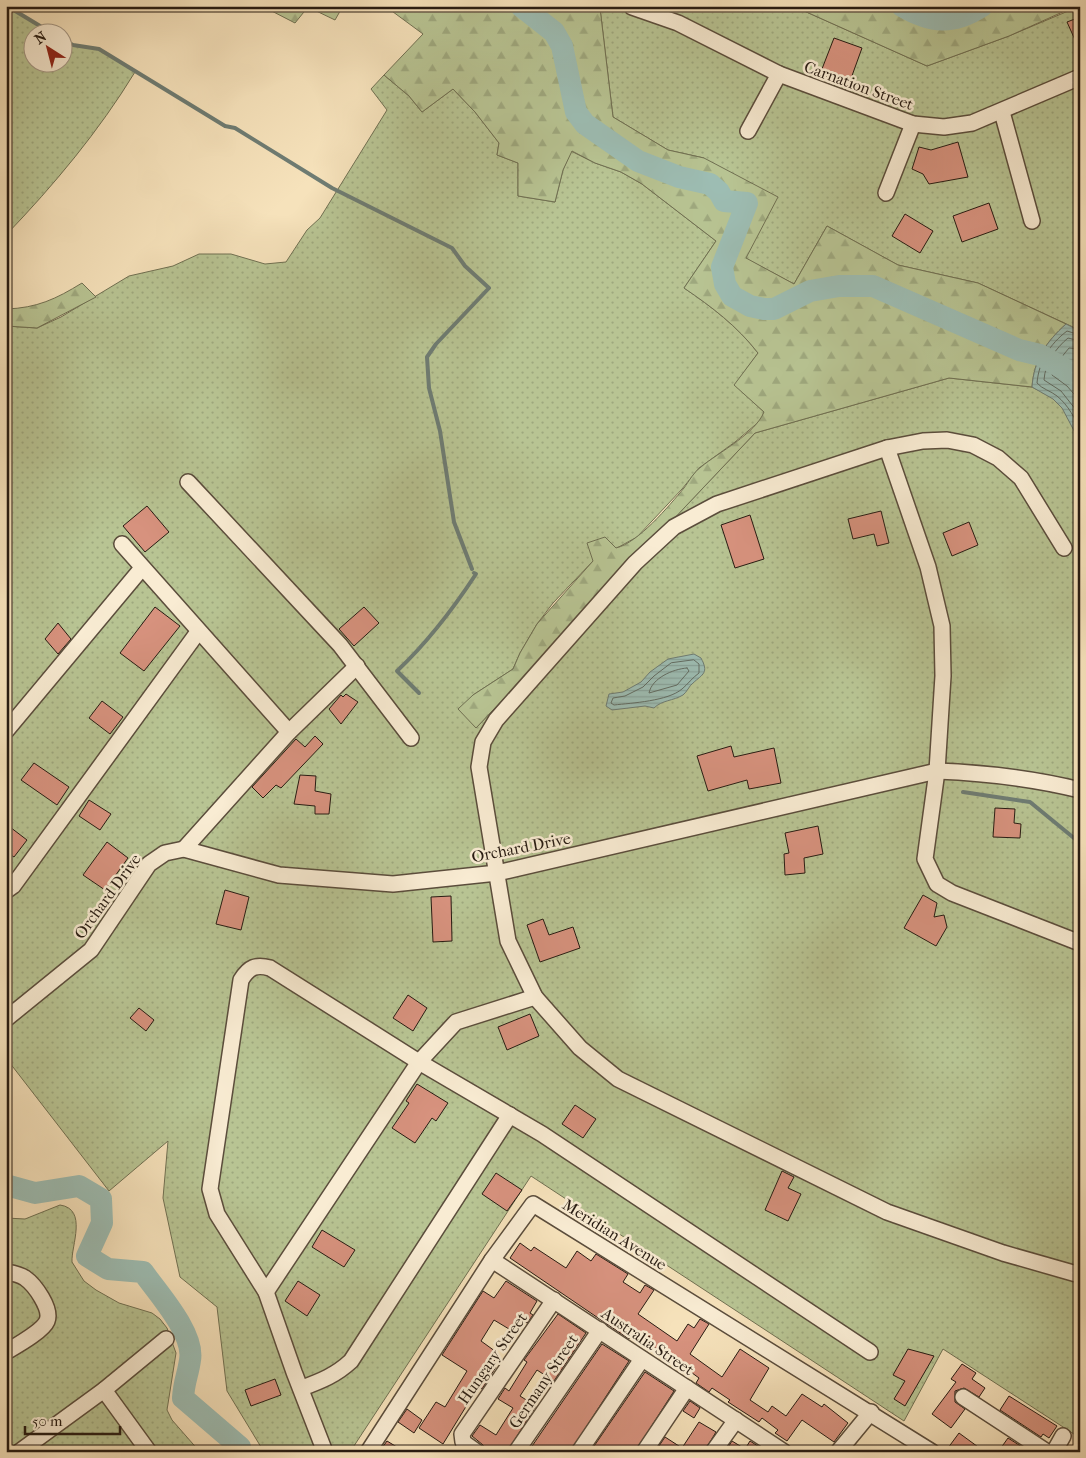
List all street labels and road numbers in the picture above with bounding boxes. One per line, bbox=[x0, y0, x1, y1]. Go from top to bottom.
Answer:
street label: Carnation Street bbox=[802, 57, 916, 114]
street label: Orchard Drive bbox=[470, 829, 572, 866]
street label: Orchard Drive bbox=[70, 850, 145, 943]
street label: Meridian Avenue bbox=[559, 1195, 670, 1274]
street label: Australia Street bbox=[597, 1303, 698, 1379]
street label: Hungary Street bbox=[454, 1308, 531, 1408]
street label: Germany Street bbox=[505, 1330, 582, 1432]

